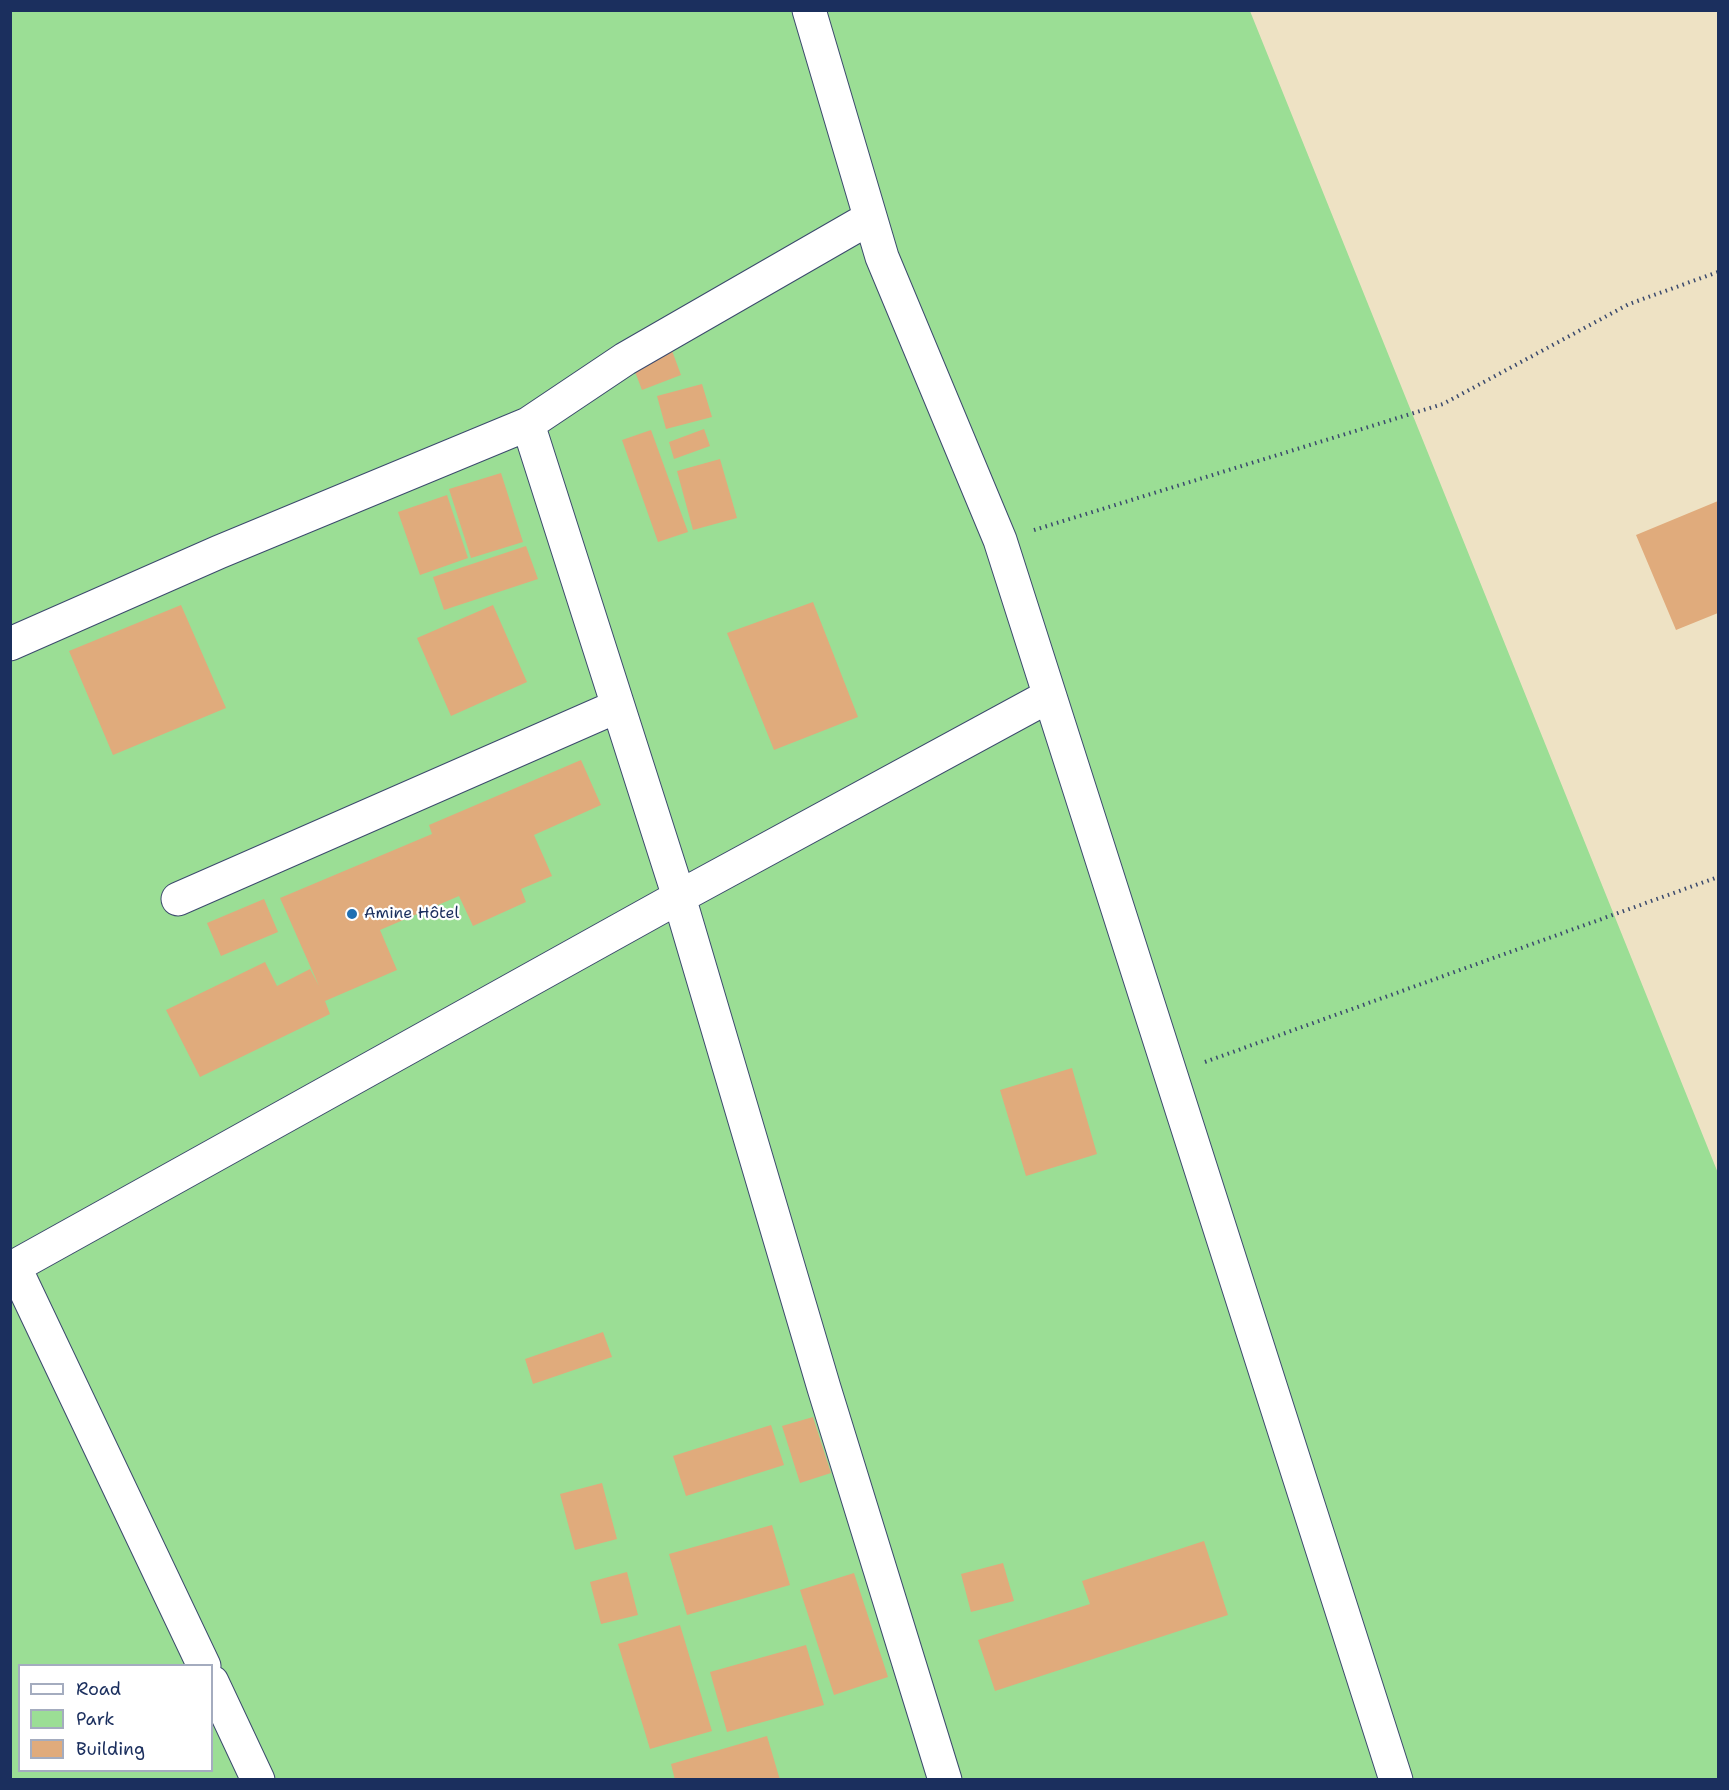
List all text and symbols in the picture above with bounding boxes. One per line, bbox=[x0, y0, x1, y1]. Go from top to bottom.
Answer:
place label: Amine Hôtel bbox=[364, 904, 459, 924]
marker: Amine Hôtel bbox=[345, 907, 359, 921]
legend bbox=[18, 1664, 213, 1772]
text: Road bbox=[76, 1677, 121, 1701]
text: Park bbox=[76, 1707, 115, 1731]
text: Building bbox=[76, 1737, 145, 1761]

